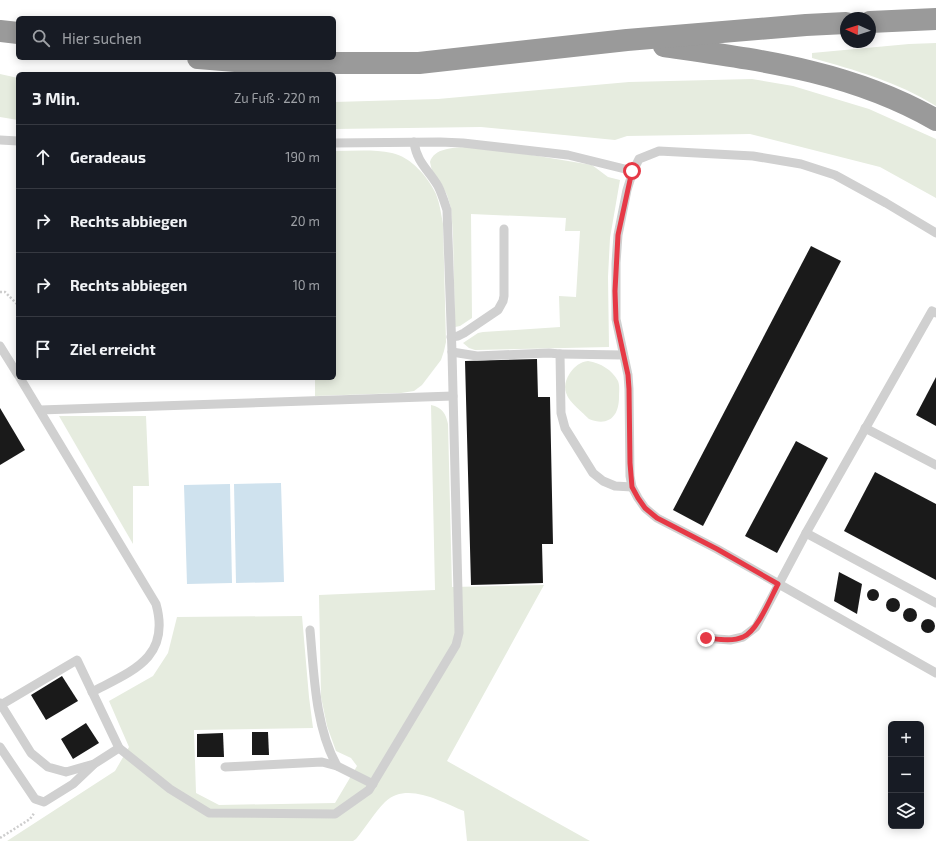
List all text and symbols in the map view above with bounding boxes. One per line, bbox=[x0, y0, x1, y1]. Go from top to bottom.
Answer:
north arrow bbox=[840, 12, 876, 48]
search box bbox=[16, 16, 336, 60]
icon: search bbox=[30, 27, 52, 49]
text: Hier suchen bbox=[62, 29, 142, 47]
text: 3 Min. bbox=[32, 88, 80, 108]
text: Zu Fuß · 220 m bbox=[234, 90, 320, 106]
icon: ahead bbox=[32, 146, 54, 168]
text: Geradeaus bbox=[70, 148, 146, 166]
text: 190 m bbox=[285, 149, 320, 165]
route start bbox=[623, 162, 641, 180]
icon: right bbox=[32, 210, 54, 232]
text: Rechts abbiegen bbox=[70, 212, 187, 230]
text: 20 m bbox=[291, 213, 320, 229]
icon: right bbox=[32, 274, 54, 296]
text: Rechts abbiegen bbox=[70, 276, 187, 294]
text: 10 m bbox=[293, 277, 320, 293]
icon: arrive bbox=[32, 338, 54, 360]
text: Ziel erreicht bbox=[70, 340, 156, 358]
route end bbox=[697, 629, 715, 647]
map controls bbox=[888, 721, 924, 829]
button: + bbox=[888, 721, 924, 757]
button: − bbox=[888, 757, 924, 793]
button: layers bbox=[888, 793, 924, 829]

